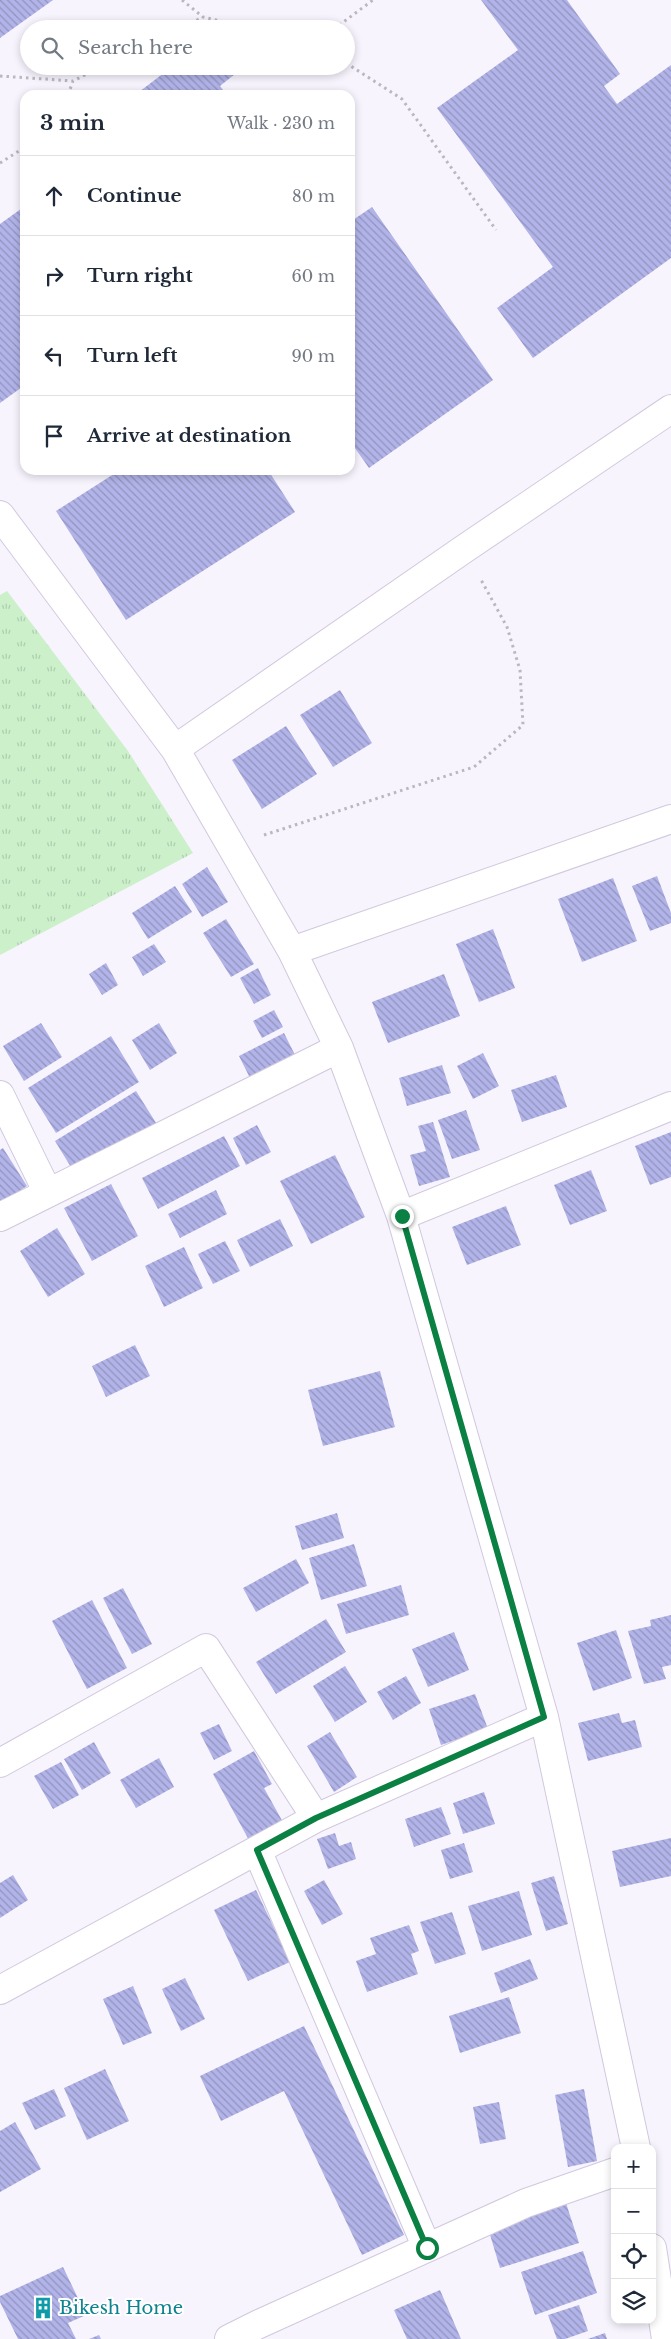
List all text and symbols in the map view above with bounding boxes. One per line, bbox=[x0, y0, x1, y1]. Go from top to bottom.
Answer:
search box bbox=[20, 20, 355, 75]
icon: search bbox=[38, 34, 66, 62]
text: Search here bbox=[78, 36, 193, 59]
text: 3 min bbox=[40, 110, 105, 136]
text: Walk · 230 m bbox=[227, 113, 335, 133]
icon: ahead bbox=[40, 182, 68, 210]
text: Continue bbox=[87, 184, 182, 207]
text: 80 m bbox=[292, 186, 335, 206]
icon: right bbox=[40, 262, 68, 290]
text: Turn right bbox=[87, 264, 193, 287]
text: 60 m bbox=[292, 266, 335, 286]
icon: left bbox=[40, 342, 68, 370]
text: Turn left bbox=[87, 344, 178, 367]
text: 90 m bbox=[292, 346, 335, 366]
icon: arrive bbox=[40, 422, 68, 450]
text: Arrive at destination bbox=[87, 424, 291, 447]
route end bbox=[391, 1205, 414, 1228]
map controls bbox=[611, 2144, 656, 2324]
button: + bbox=[611, 2144, 656, 2189]
button: − bbox=[611, 2189, 656, 2234]
button: locate bbox=[611, 2234, 656, 2279]
route start bbox=[416, 2237, 439, 2260]
button: layers bbox=[611, 2279, 656, 2324]
building icon: Bikesh Home bbox=[30, 2295, 56, 2321]
place label: Bikesh Home bbox=[59, 2297, 183, 2319]

